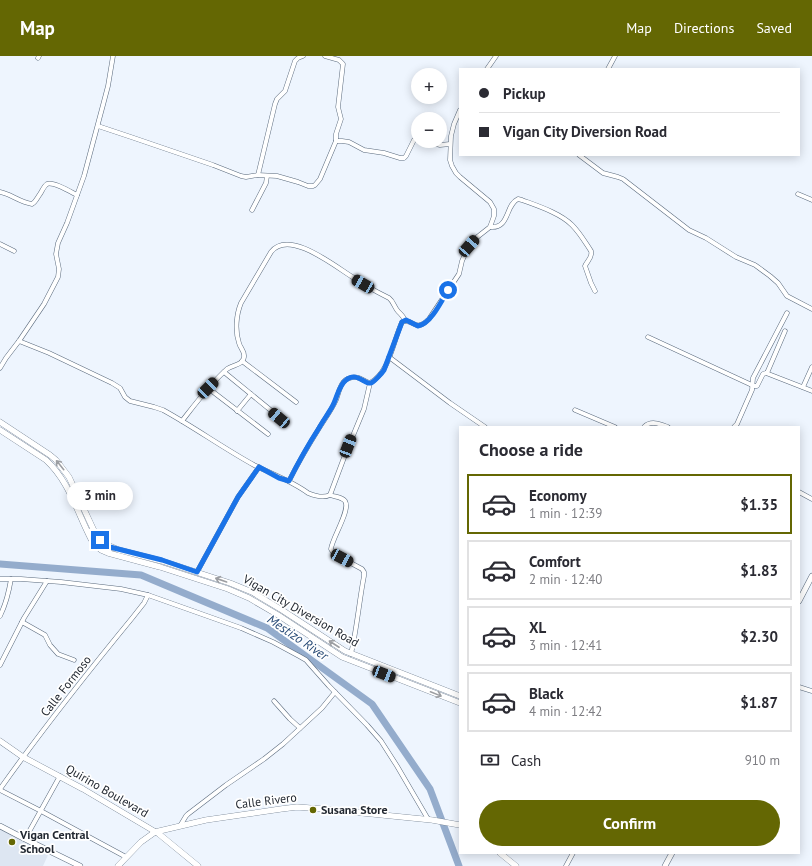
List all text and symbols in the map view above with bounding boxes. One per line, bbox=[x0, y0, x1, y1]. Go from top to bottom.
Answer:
text: Map bbox=[20, 16, 55, 40]
text: Map bbox=[626, 19, 652, 37]
text: Directions bbox=[674, 19, 734, 37]
text: Saved bbox=[756, 19, 792, 37]
map controls bbox=[411, 68, 447, 148]
button: + bbox=[411, 68, 447, 104]
text: Pickup bbox=[503, 84, 546, 103]
button: − bbox=[411, 112, 447, 148]
text: Vigan City Diversion Road bbox=[503, 122, 667, 141]
car bbox=[457, 233, 481, 259]
car bbox=[350, 273, 376, 295]
route start bbox=[439, 281, 457, 299]
car bbox=[195, 375, 221, 401]
car bbox=[266, 406, 292, 430]
car bbox=[338, 433, 358, 459]
text: Choose a ride bbox=[479, 438, 583, 461]
one-way arrow bbox=[55, 460, 64, 471]
callout: 3 min bbox=[67, 482, 133, 510]
icon: car bbox=[481, 486, 517, 522]
text: Economy bbox=[529, 486, 587, 505]
text: 3 min bbox=[84, 487, 116, 504]
text: $1.35 bbox=[740, 495, 778, 514]
text: 1 min · 12:39 bbox=[529, 505, 602, 522]
route end bbox=[91, 531, 109, 549]
car bbox=[329, 547, 355, 569]
icon: car bbox=[481, 552, 517, 588]
text: Comfort bbox=[529, 552, 581, 571]
text: $1.83 bbox=[740, 561, 778, 580]
street label: Vigan City Diversion Road bbox=[240, 571, 362, 650]
text: 2 min · 12:40 bbox=[529, 571, 602, 588]
one-way arrow bbox=[215, 576, 228, 583]
water label: Mestizo River bbox=[264, 611, 332, 664]
icon: car bbox=[481, 618, 517, 654]
text: XL bbox=[529, 618, 546, 637]
text: $2.30 bbox=[740, 627, 778, 646]
text: 3 min · 12:41 bbox=[529, 637, 602, 654]
one-way arrow bbox=[329, 640, 340, 648]
street label: Calle Formoso bbox=[37, 652, 94, 719]
car bbox=[371, 664, 397, 684]
icon: car bbox=[481, 684, 517, 720]
text: Black bbox=[529, 684, 564, 703]
one-way arrow bbox=[430, 690, 442, 698]
text: $1.87 bbox=[740, 693, 778, 712]
text: 4 min · 12:42 bbox=[529, 703, 602, 720]
icon: cash bbox=[479, 749, 501, 771]
text: Cash bbox=[511, 751, 541, 770]
text: 910 m bbox=[745, 752, 780, 769]
street label: Quirino Boulevard bbox=[63, 761, 151, 820]
street label: Calle Rivero bbox=[234, 789, 297, 812]
button: Confirm bbox=[479, 800, 780, 846]
place label: Susana Store bbox=[321, 802, 388, 817]
marker: Susana Store bbox=[308, 805, 318, 815]
place label: Vigan Central School bbox=[19, 827, 90, 856]
marker: Vigan Central School bbox=[7, 837, 17, 847]

